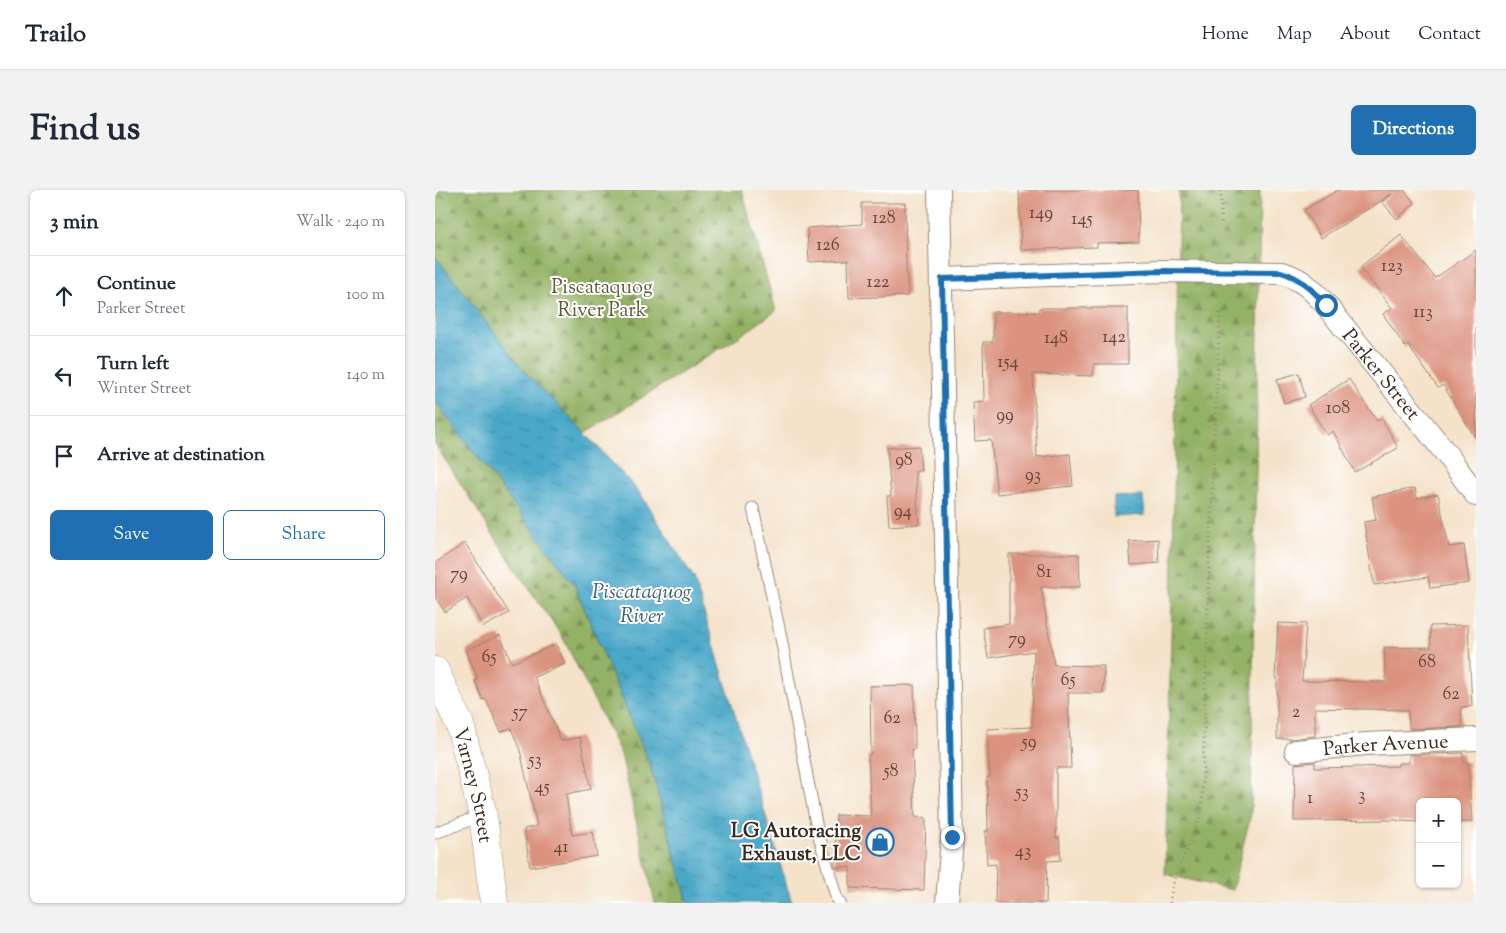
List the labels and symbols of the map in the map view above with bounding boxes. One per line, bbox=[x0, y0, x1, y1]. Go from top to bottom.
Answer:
house number: 149 bbox=[1029, 201, 1053, 227]
house number: 128 bbox=[872, 206, 896, 232]
house number: 145 bbox=[1071, 207, 1093, 233]
house number: 126 bbox=[816, 233, 840, 259]
house number: 123 bbox=[1381, 254, 1403, 280]
house number: 122 bbox=[867, 270, 890, 296]
park label: Piscataquog River Park bbox=[551, 274, 653, 326]
route start bbox=[1315, 294, 1338, 317]
house number: 113 bbox=[1413, 300, 1433, 326]
street label: Parker Street bbox=[1334, 323, 1426, 428]
house number: 142 bbox=[1102, 325, 1126, 351]
house number: 148 bbox=[1044, 326, 1068, 352]
house number: 154 bbox=[997, 350, 1019, 376]
house number: 108 bbox=[1326, 396, 1350, 422]
house number: 99 bbox=[996, 403, 1014, 429]
house number: 98 bbox=[895, 448, 913, 474]
house number: 93 bbox=[1025, 463, 1041, 489]
house number: 94 bbox=[894, 499, 912, 525]
house number: 81 bbox=[1036, 560, 1052, 586]
house number: 79 bbox=[450, 562, 468, 588]
water label: Piscataquog River bbox=[592, 578, 692, 632]
house number: 79 bbox=[1008, 627, 1026, 653]
house number: 65 bbox=[481, 645, 497, 671]
house number: 68 bbox=[1418, 650, 1436, 676]
house number: 65 bbox=[1060, 668, 1076, 694]
house number: 62 bbox=[1442, 682, 1460, 708]
house number: 57 bbox=[511, 700, 528, 726]
house number: 2 bbox=[1292, 700, 1301, 726]
house number: 62 bbox=[883, 706, 901, 732]
street label: Varney Street bbox=[444, 724, 498, 845]
street label: Parker Avenue bbox=[1322, 728, 1449, 765]
house number: 59 bbox=[1021, 730, 1037, 756]
house number: 53 bbox=[527, 748, 542, 774]
house number: 58 bbox=[882, 759, 899, 785]
house number: 45 bbox=[534, 775, 550, 801]
house number: 53 bbox=[1014, 780, 1029, 806]
house number: 3 bbox=[1358, 783, 1366, 809]
house number: 1 bbox=[1307, 786, 1313, 812]
place label: LG Autoracing Exhaust, LLC bbox=[731, 818, 861, 870]
route end bbox=[941, 826, 964, 849]
shop icon: LG Autoracing Exhaust, LLC bbox=[865, 827, 895, 857]
house number: 41 bbox=[553, 835, 569, 861]
house number: 43 bbox=[1015, 839, 1031, 865]

